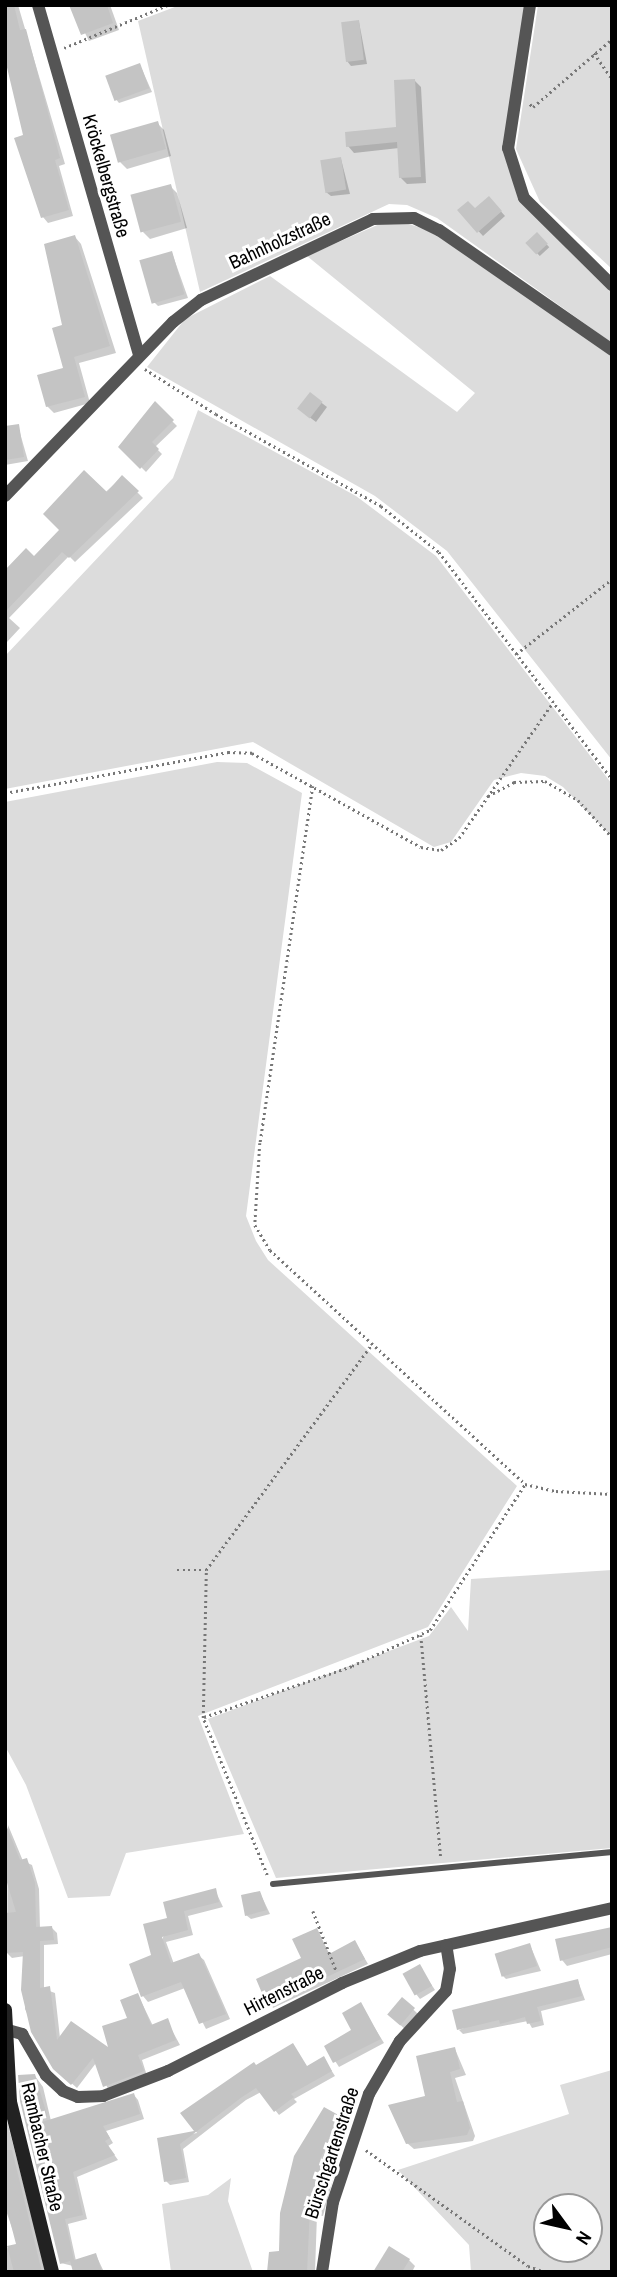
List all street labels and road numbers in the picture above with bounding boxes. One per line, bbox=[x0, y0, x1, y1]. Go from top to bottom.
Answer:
street label: Kröckelbergstraße bbox=[77, 112, 135, 240]
street label: Bahnholzstraße bbox=[226, 208, 334, 274]
street label: Hirtenstraße bbox=[240, 1961, 328, 2021]
street label: Rambacher Straße bbox=[16, 2080, 68, 2214]
street label: Bürschgartenstraße bbox=[300, 2084, 364, 2222]

